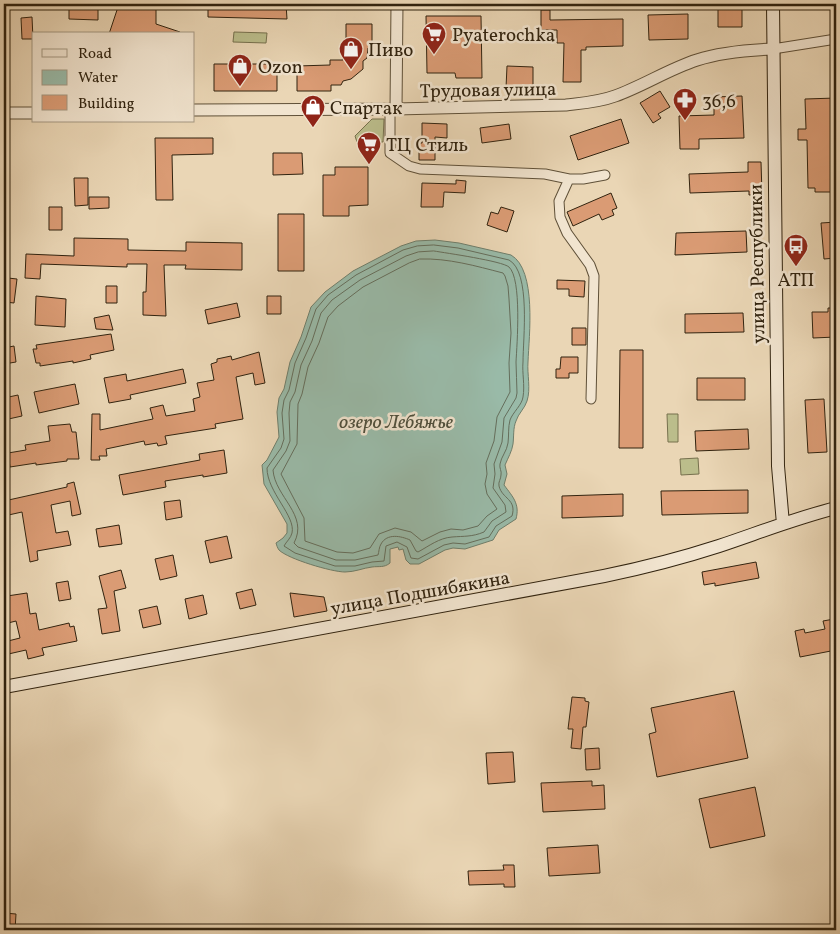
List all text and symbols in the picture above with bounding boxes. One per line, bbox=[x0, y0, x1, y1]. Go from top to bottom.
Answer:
supermarket icon: Pyaterochka bbox=[421, 21, 447, 55]
place label: Pyaterochka bbox=[452, 23, 555, 49]
legend bbox=[32, 32, 195, 122]
shop icon: Пиво bbox=[338, 36, 364, 70]
place label: Пиво bbox=[368, 38, 413, 64]
text: Road bbox=[78, 44, 112, 65]
shop icon: Ozon bbox=[227, 53, 253, 87]
place label: Ozon bbox=[258, 55, 303, 81]
text: Water bbox=[78, 68, 118, 89]
street label: Трудовая улица bbox=[419, 77, 557, 105]
pharmacy icon: 36,6 bbox=[672, 87, 698, 121]
place label: 36,6 bbox=[702, 89, 736, 115]
text: Building bbox=[78, 94, 135, 115]
shop icon: Спартак bbox=[300, 94, 326, 128]
place label: Спартак bbox=[330, 96, 402, 122]
supermarket icon: ТЦ Стиль bbox=[356, 131, 382, 165]
place label: ТЦ Стиль bbox=[386, 133, 468, 159]
street label: улица Республики bbox=[744, 184, 772, 344]
bus stop icon: АТП bbox=[783, 233, 809, 267]
place label: АТП bbox=[778, 268, 814, 294]
water label: озеро Лебяжье bbox=[339, 409, 454, 437]
street label: улица Подшибякина bbox=[329, 565, 512, 623]

